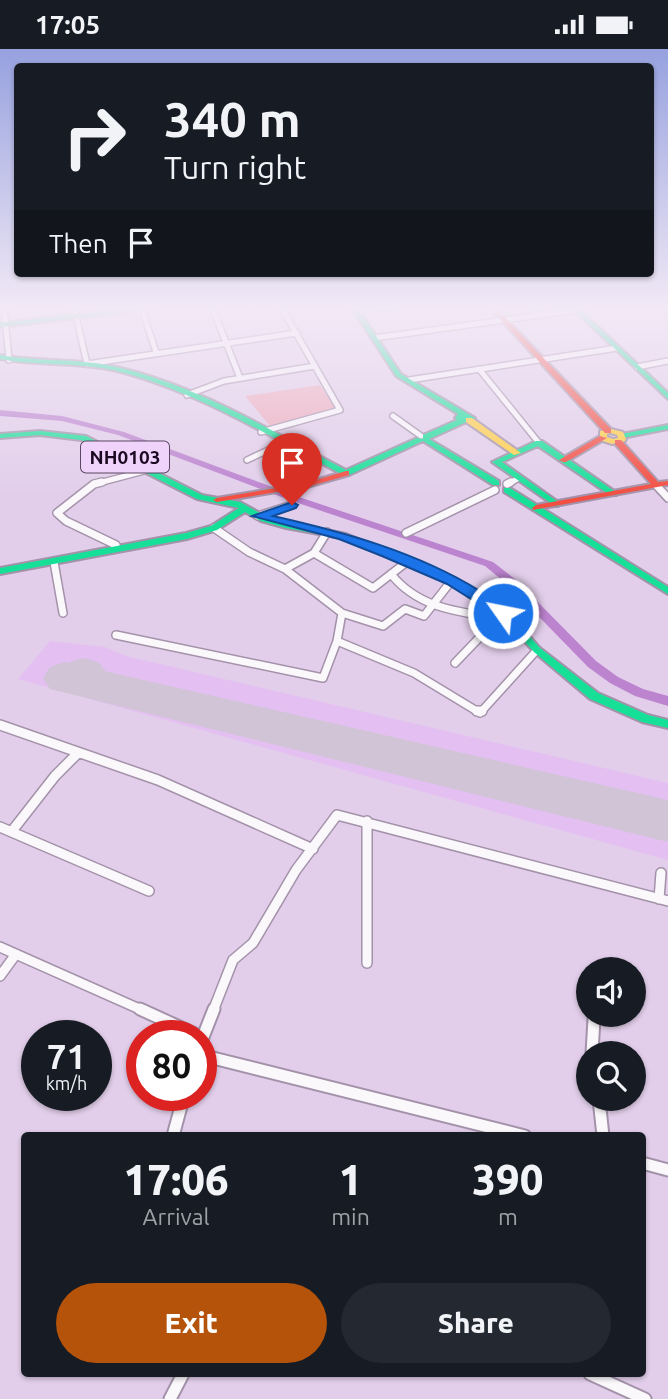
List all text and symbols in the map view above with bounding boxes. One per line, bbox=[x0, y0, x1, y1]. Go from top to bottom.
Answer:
text: 17:05 bbox=[35, 10, 100, 39]
icon: right bbox=[49, 91, 140, 182]
text: 340 m bbox=[164, 91, 301, 146]
text: Turn right bbox=[164, 149, 306, 185]
icon: arrive bbox=[122, 224, 160, 262]
text: Then bbox=[49, 229, 108, 258]
pin bbox=[262, 433, 322, 505]
road number: NH0103 bbox=[81, 441, 169, 473]
icon: arrive bbox=[273, 444, 311, 482]
position arrow bbox=[466, 576, 540, 650]
map controls bbox=[576, 957, 646, 1111]
button: sound bbox=[576, 957, 646, 1027]
speed limit sign: 80 bbox=[126, 1020, 217, 1111]
text: 71 bbox=[47, 1036, 86, 1076]
button: search bbox=[576, 1041, 646, 1111]
text: km/h bbox=[46, 1073, 87, 1093]
text: 17:06 bbox=[124, 1156, 229, 1203]
text: 1 bbox=[339, 1156, 362, 1203]
text: 390 bbox=[472, 1156, 543, 1203]
text: Arrival bbox=[143, 1204, 210, 1229]
text: min bbox=[331, 1204, 370, 1229]
text: m bbox=[498, 1204, 518, 1229]
button: Exit bbox=[56, 1283, 327, 1363]
button: Share bbox=[341, 1283, 611, 1363]

